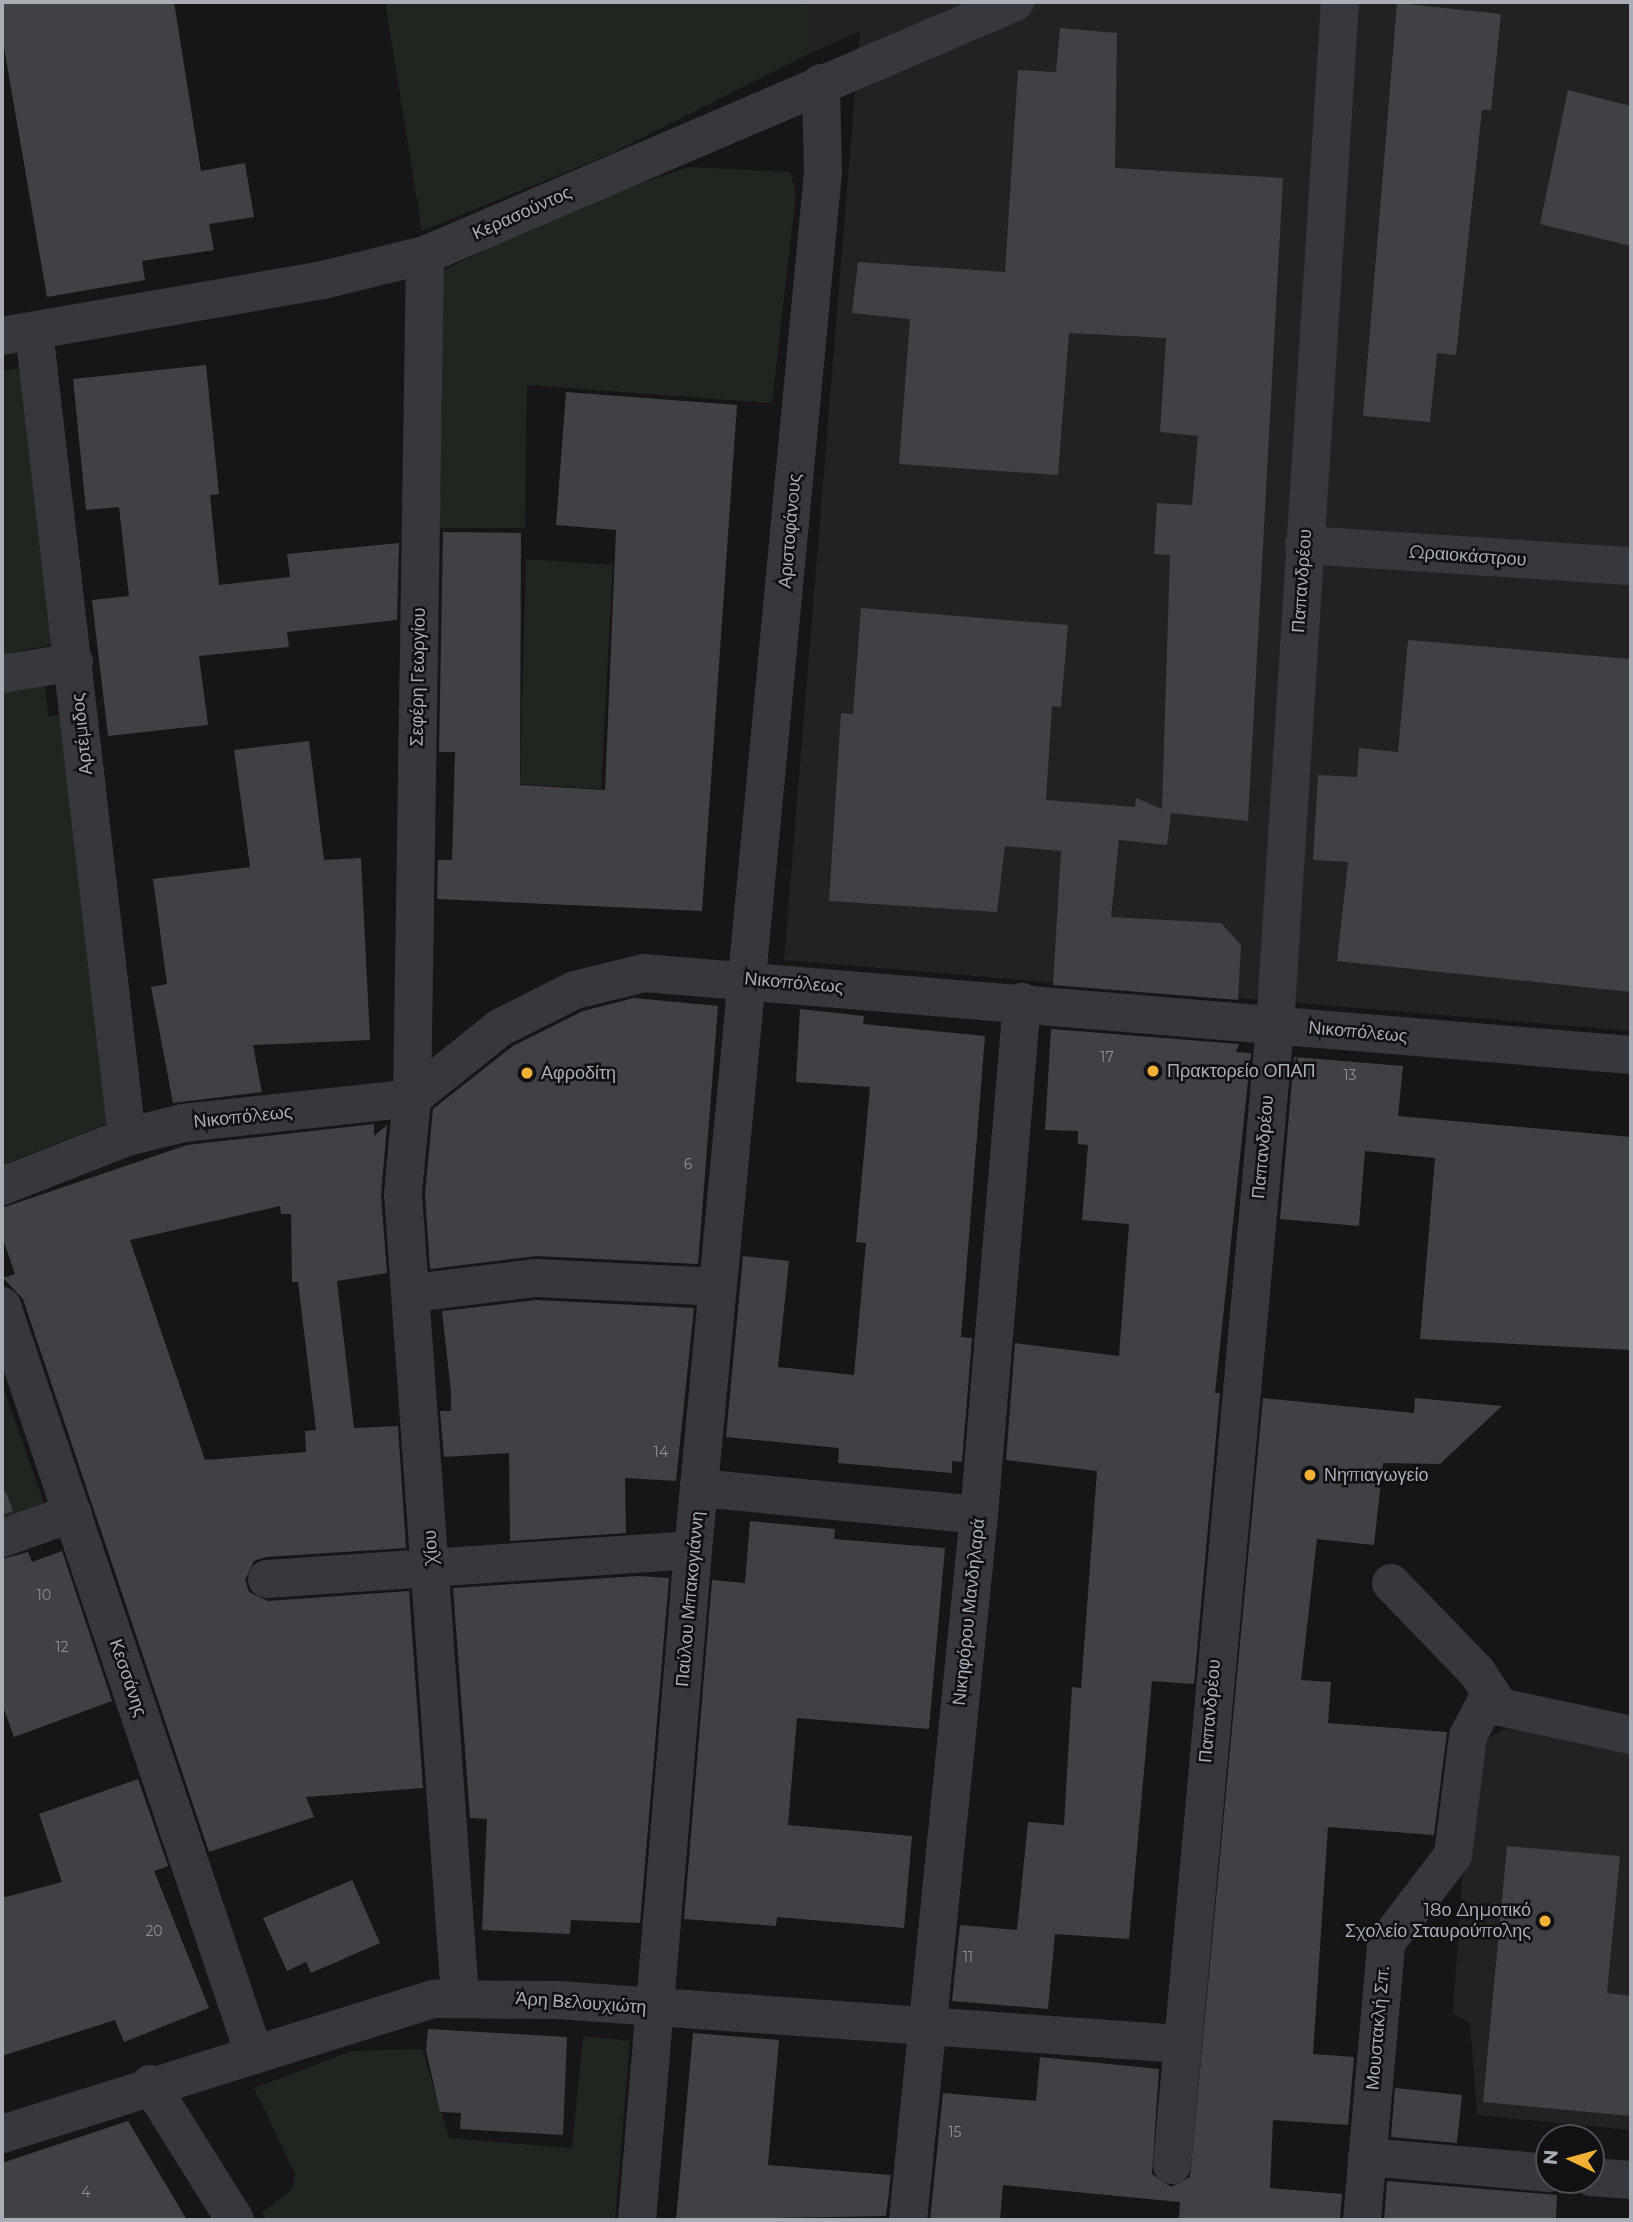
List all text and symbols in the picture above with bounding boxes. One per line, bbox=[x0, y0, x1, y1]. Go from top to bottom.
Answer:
street label: Κερασούντος bbox=[469, 182, 575, 244]
street label: Αριστοφάνoυς bbox=[774, 473, 806, 589]
street label: Παπανδρέου bbox=[1288, 528, 1316, 634]
street label: Ωραιοκάστρου bbox=[1409, 541, 1527, 571]
street label: Σεφέρη Γεωργίου bbox=[406, 607, 430, 747]
street label: Αρτέμιδος bbox=[67, 692, 97, 776]
street label: Νικοπόλεως bbox=[744, 968, 844, 998]
street label: Νικοπόλεως bbox=[1308, 1017, 1408, 1047]
house number: 17 bbox=[1100, 1049, 1114, 1065]
place label: Πρακτορείο ΟΠΑΠ bbox=[1167, 1060, 1316, 1082]
place label: Αφροδίτη bbox=[541, 1062, 616, 1084]
marker: Πρακτορείο ΟΠΑΠ bbox=[1145, 1063, 1161, 1079]
marker: Αφροδίτη bbox=[519, 1065, 535, 1081]
house number: 13 bbox=[1344, 1067, 1356, 1083]
street label: Παπανδρέου bbox=[1248, 1094, 1278, 1200]
street label: Νικοπόλεως bbox=[192, 1101, 294, 1133]
house number: 6 bbox=[684, 1156, 692, 1172]
house number: 14 bbox=[654, 1444, 668, 1460]
place label: Νηπιαγωγείο bbox=[1324, 1464, 1428, 1486]
marker: Νηπιαγωγείο bbox=[1302, 1467, 1318, 1483]
street label: Παύλου Μπακογιάννη bbox=[672, 1510, 708, 1688]
street label: Νικηφόρου Μανδηλαρά bbox=[948, 1518, 990, 1706]
street label: Χίου bbox=[419, 1529, 443, 1565]
house number: 10 bbox=[37, 1587, 51, 1603]
street label: Κεσσάνης bbox=[105, 1637, 151, 1719]
house number: 12 bbox=[55, 1639, 69, 1655]
street label: Παπανδρέου bbox=[1195, 1658, 1225, 1764]
place label: 18ο Δημοτικό Σχολείο Σταυρούπολης bbox=[1345, 1900, 1531, 1942]
marker: 18ο Δημοτικό Σχολείο Σταυρούπολης bbox=[1537, 1913, 1553, 1929]
house number: 20 bbox=[145, 1923, 163, 1939]
house number: 11 bbox=[963, 1949, 973, 1965]
street label: Μουστακλή Σπ. bbox=[1362, 1965, 1394, 2091]
street label: Άρη Βελουχιώτη bbox=[515, 1988, 647, 2018]
house number: 15 bbox=[949, 2124, 961, 2140]
north arrow bbox=[1535, 2124, 1605, 2194]
text: N bbox=[1538, 2149, 1563, 2166]
house number: 4 bbox=[81, 2184, 91, 2200]

